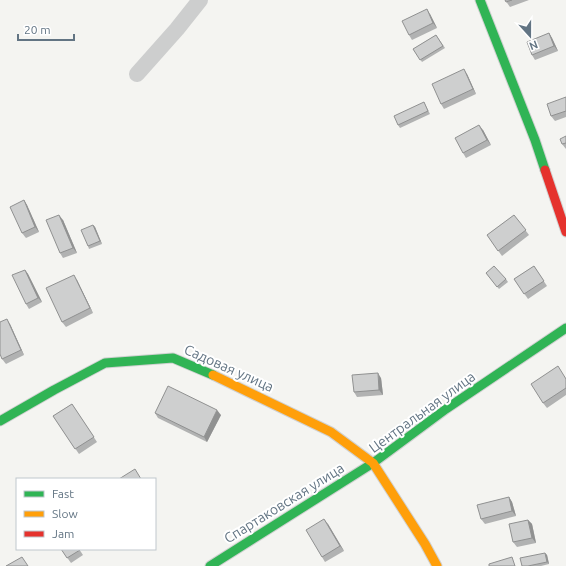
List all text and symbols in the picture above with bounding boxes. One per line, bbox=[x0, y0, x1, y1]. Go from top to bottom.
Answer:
scale bar bbox=[18, 16, 74, 42]
north arrow bbox=[510, 16, 550, 56]
text: 20 m bbox=[24, 23, 51, 36]
text: N bbox=[528, 38, 540, 52]
street label: Садовая улица bbox=[182, 341, 276, 395]
street label: Центральная улица bbox=[366, 368, 478, 456]
street label: Спартаковская улица bbox=[221, 460, 347, 546]
legend bbox=[16, 478, 156, 550]
text: Fast bbox=[52, 487, 74, 500]
text: Slow bbox=[52, 507, 78, 520]
text: Jam bbox=[52, 527, 74, 540]

